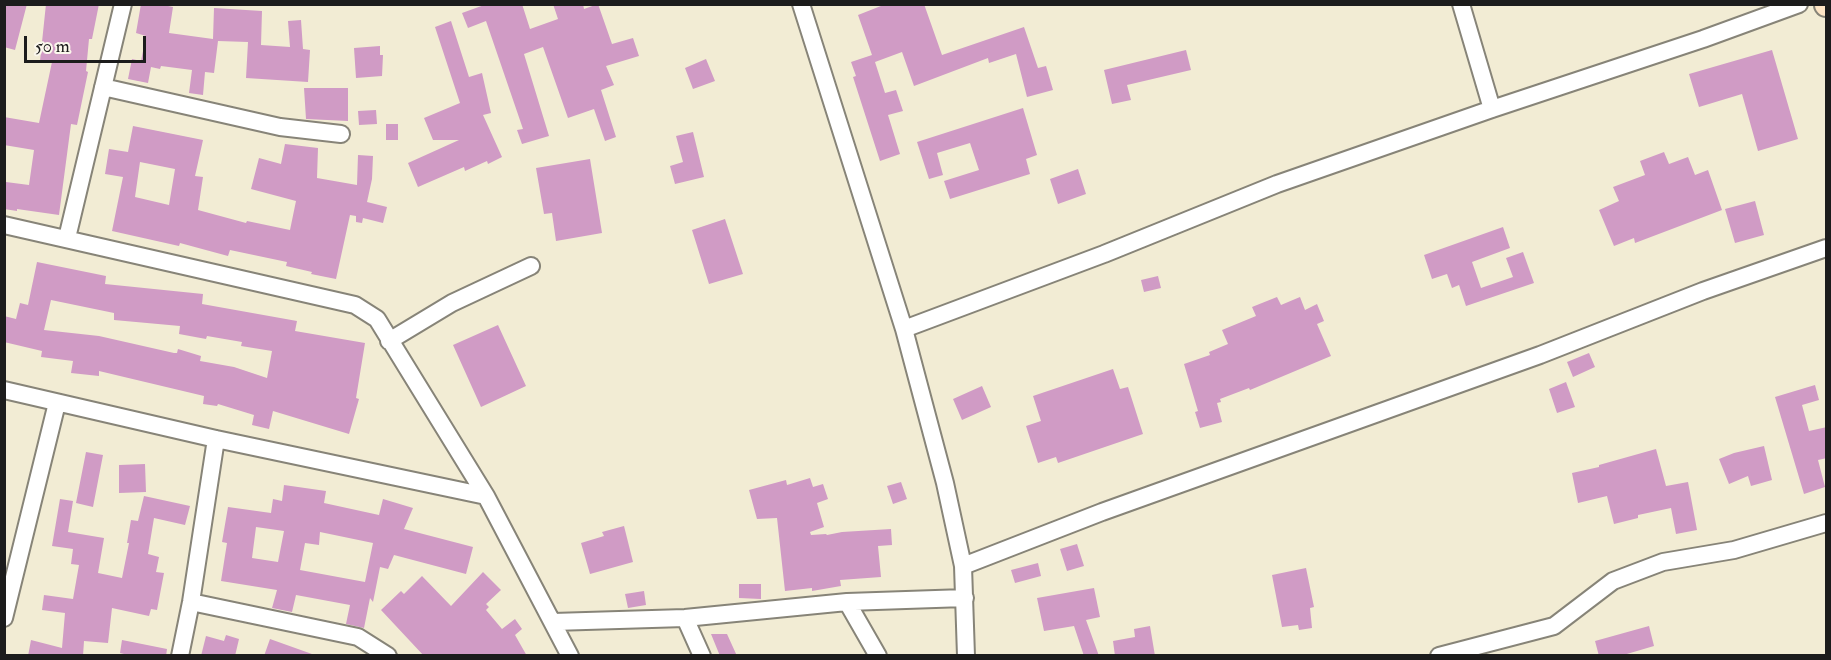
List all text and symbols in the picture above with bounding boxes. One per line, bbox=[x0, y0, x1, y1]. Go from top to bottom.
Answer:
scale bar bbox=[27, 24, 148, 62]
text: 50 m bbox=[35, 35, 70, 58]

